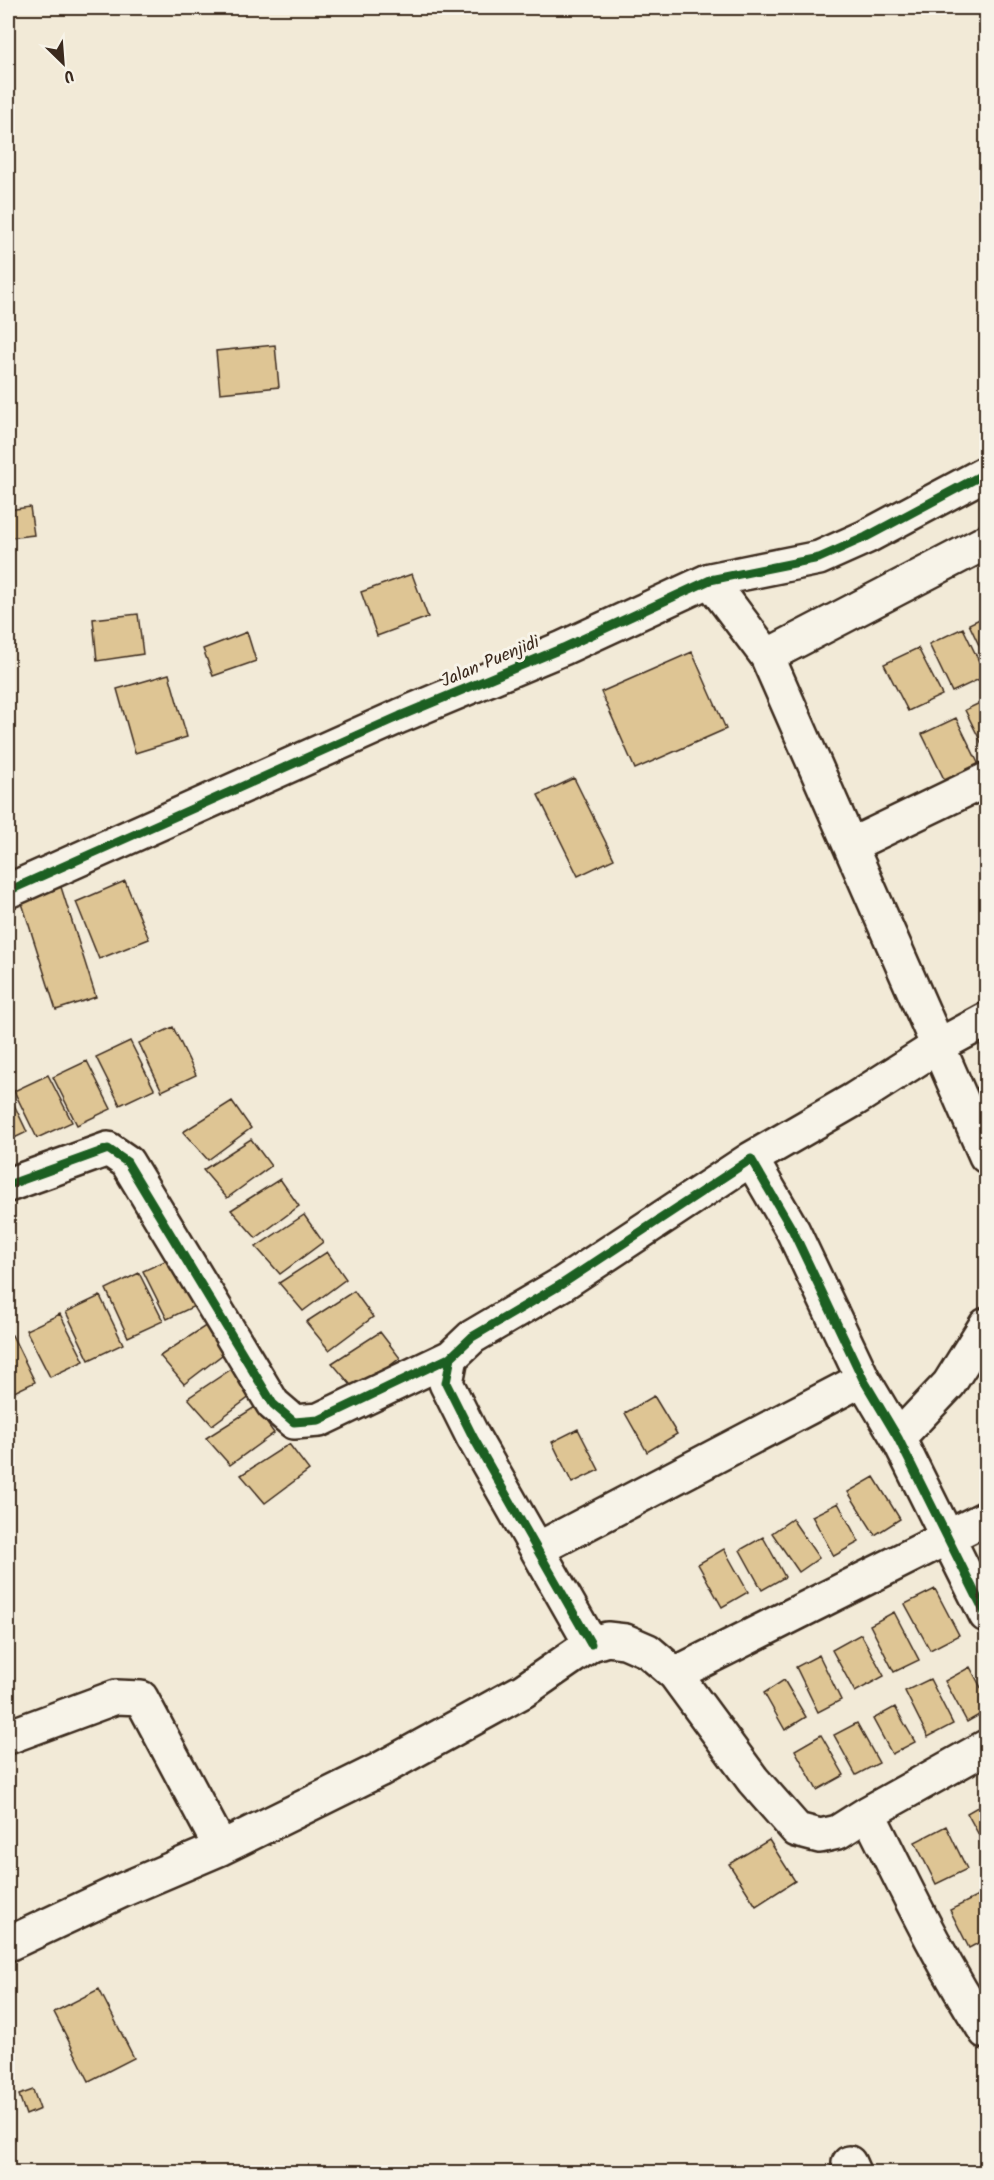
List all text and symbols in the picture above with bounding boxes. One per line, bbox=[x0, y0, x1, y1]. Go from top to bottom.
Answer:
north arrow bbox=[33, 33, 93, 93]
text: U bbox=[59, 62, 78, 89]
street label: Jalan Puenjidi bbox=[437, 628, 545, 696]

